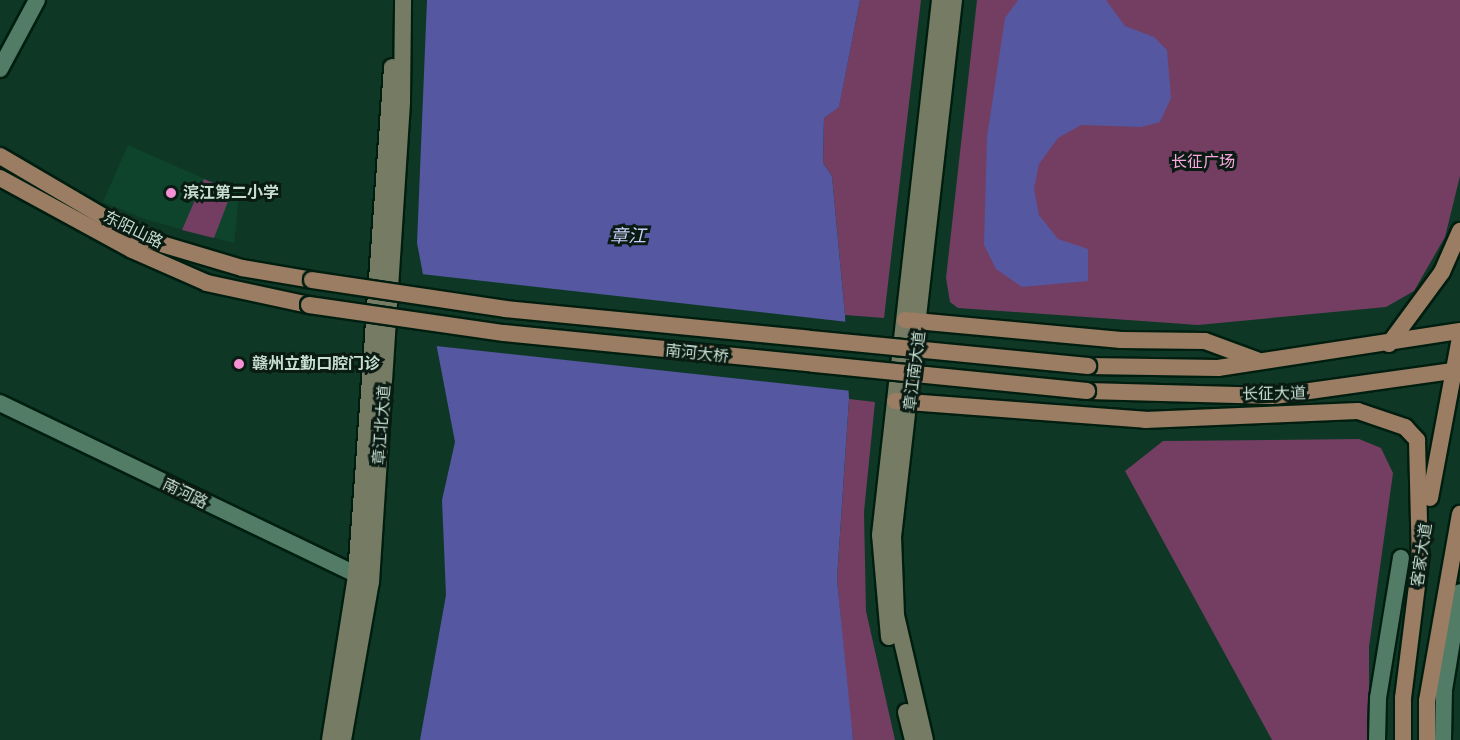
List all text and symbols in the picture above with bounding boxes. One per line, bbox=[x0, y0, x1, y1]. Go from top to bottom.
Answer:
park label: 长征广场 bbox=[1171, 152, 1235, 172]
place label: 滨江第二小学 bbox=[183, 183, 279, 203]
marker: 滨江第二小学 bbox=[164, 186, 178, 200]
street label: 东阳山路 bbox=[100, 207, 166, 253]
water label: 章江 bbox=[610, 225, 646, 247]
street label: 章江南大道 bbox=[901, 330, 929, 412]
street label: 南河大桥 bbox=[664, 341, 730, 367]
place label: 赣州立勤口腔门诊 bbox=[252, 354, 380, 374]
marker: 赣州立勤口腔门诊 bbox=[230, 355, 248, 373]
street label: 章江北大道 bbox=[370, 384, 394, 466]
street label: 长征大道 bbox=[1242, 384, 1306, 404]
street label: 南河路 bbox=[159, 475, 211, 513]
street label: 客家大道 bbox=[1408, 522, 1436, 588]

